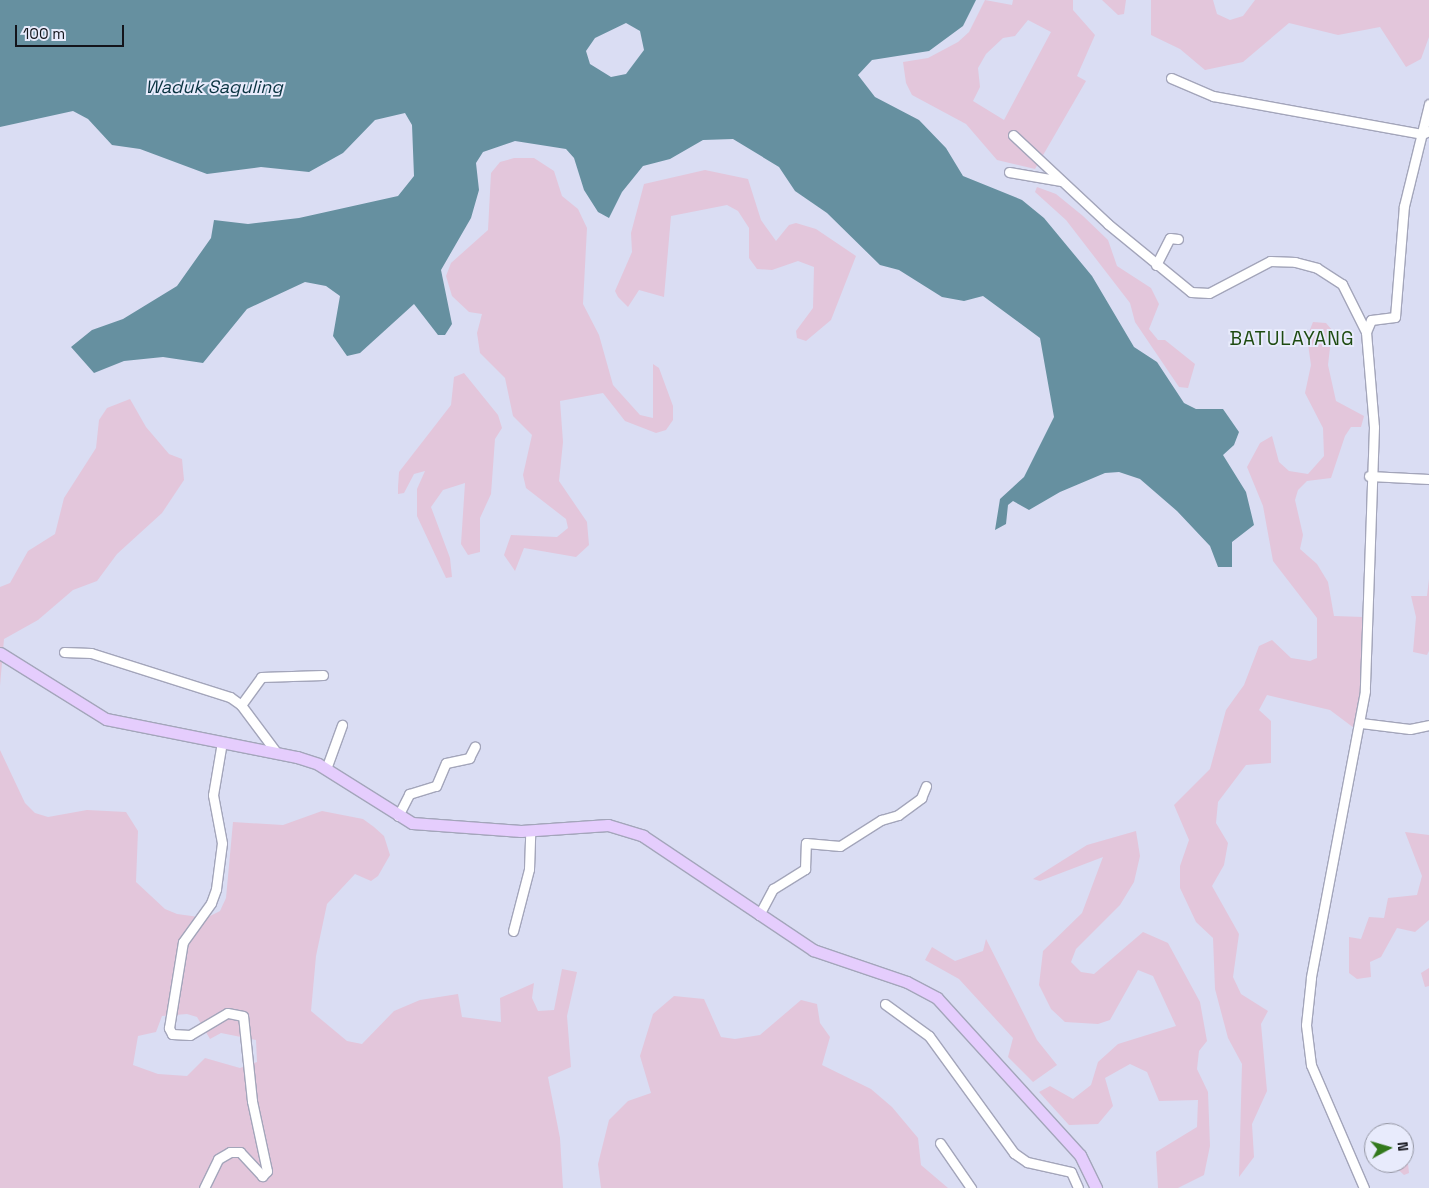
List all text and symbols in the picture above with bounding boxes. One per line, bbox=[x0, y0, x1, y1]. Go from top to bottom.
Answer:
scale bar bbox=[18, 15, 126, 47]
text: 100 m bbox=[23, 24, 65, 43]
water label: Waduk Saguling bbox=[145, 76, 283, 98]
district label: BATULAYANG bbox=[1228, 328, 1356, 350]
north arrow bbox=[1364, 1123, 1414, 1173]
text: N bbox=[1393, 1141, 1412, 1152]

